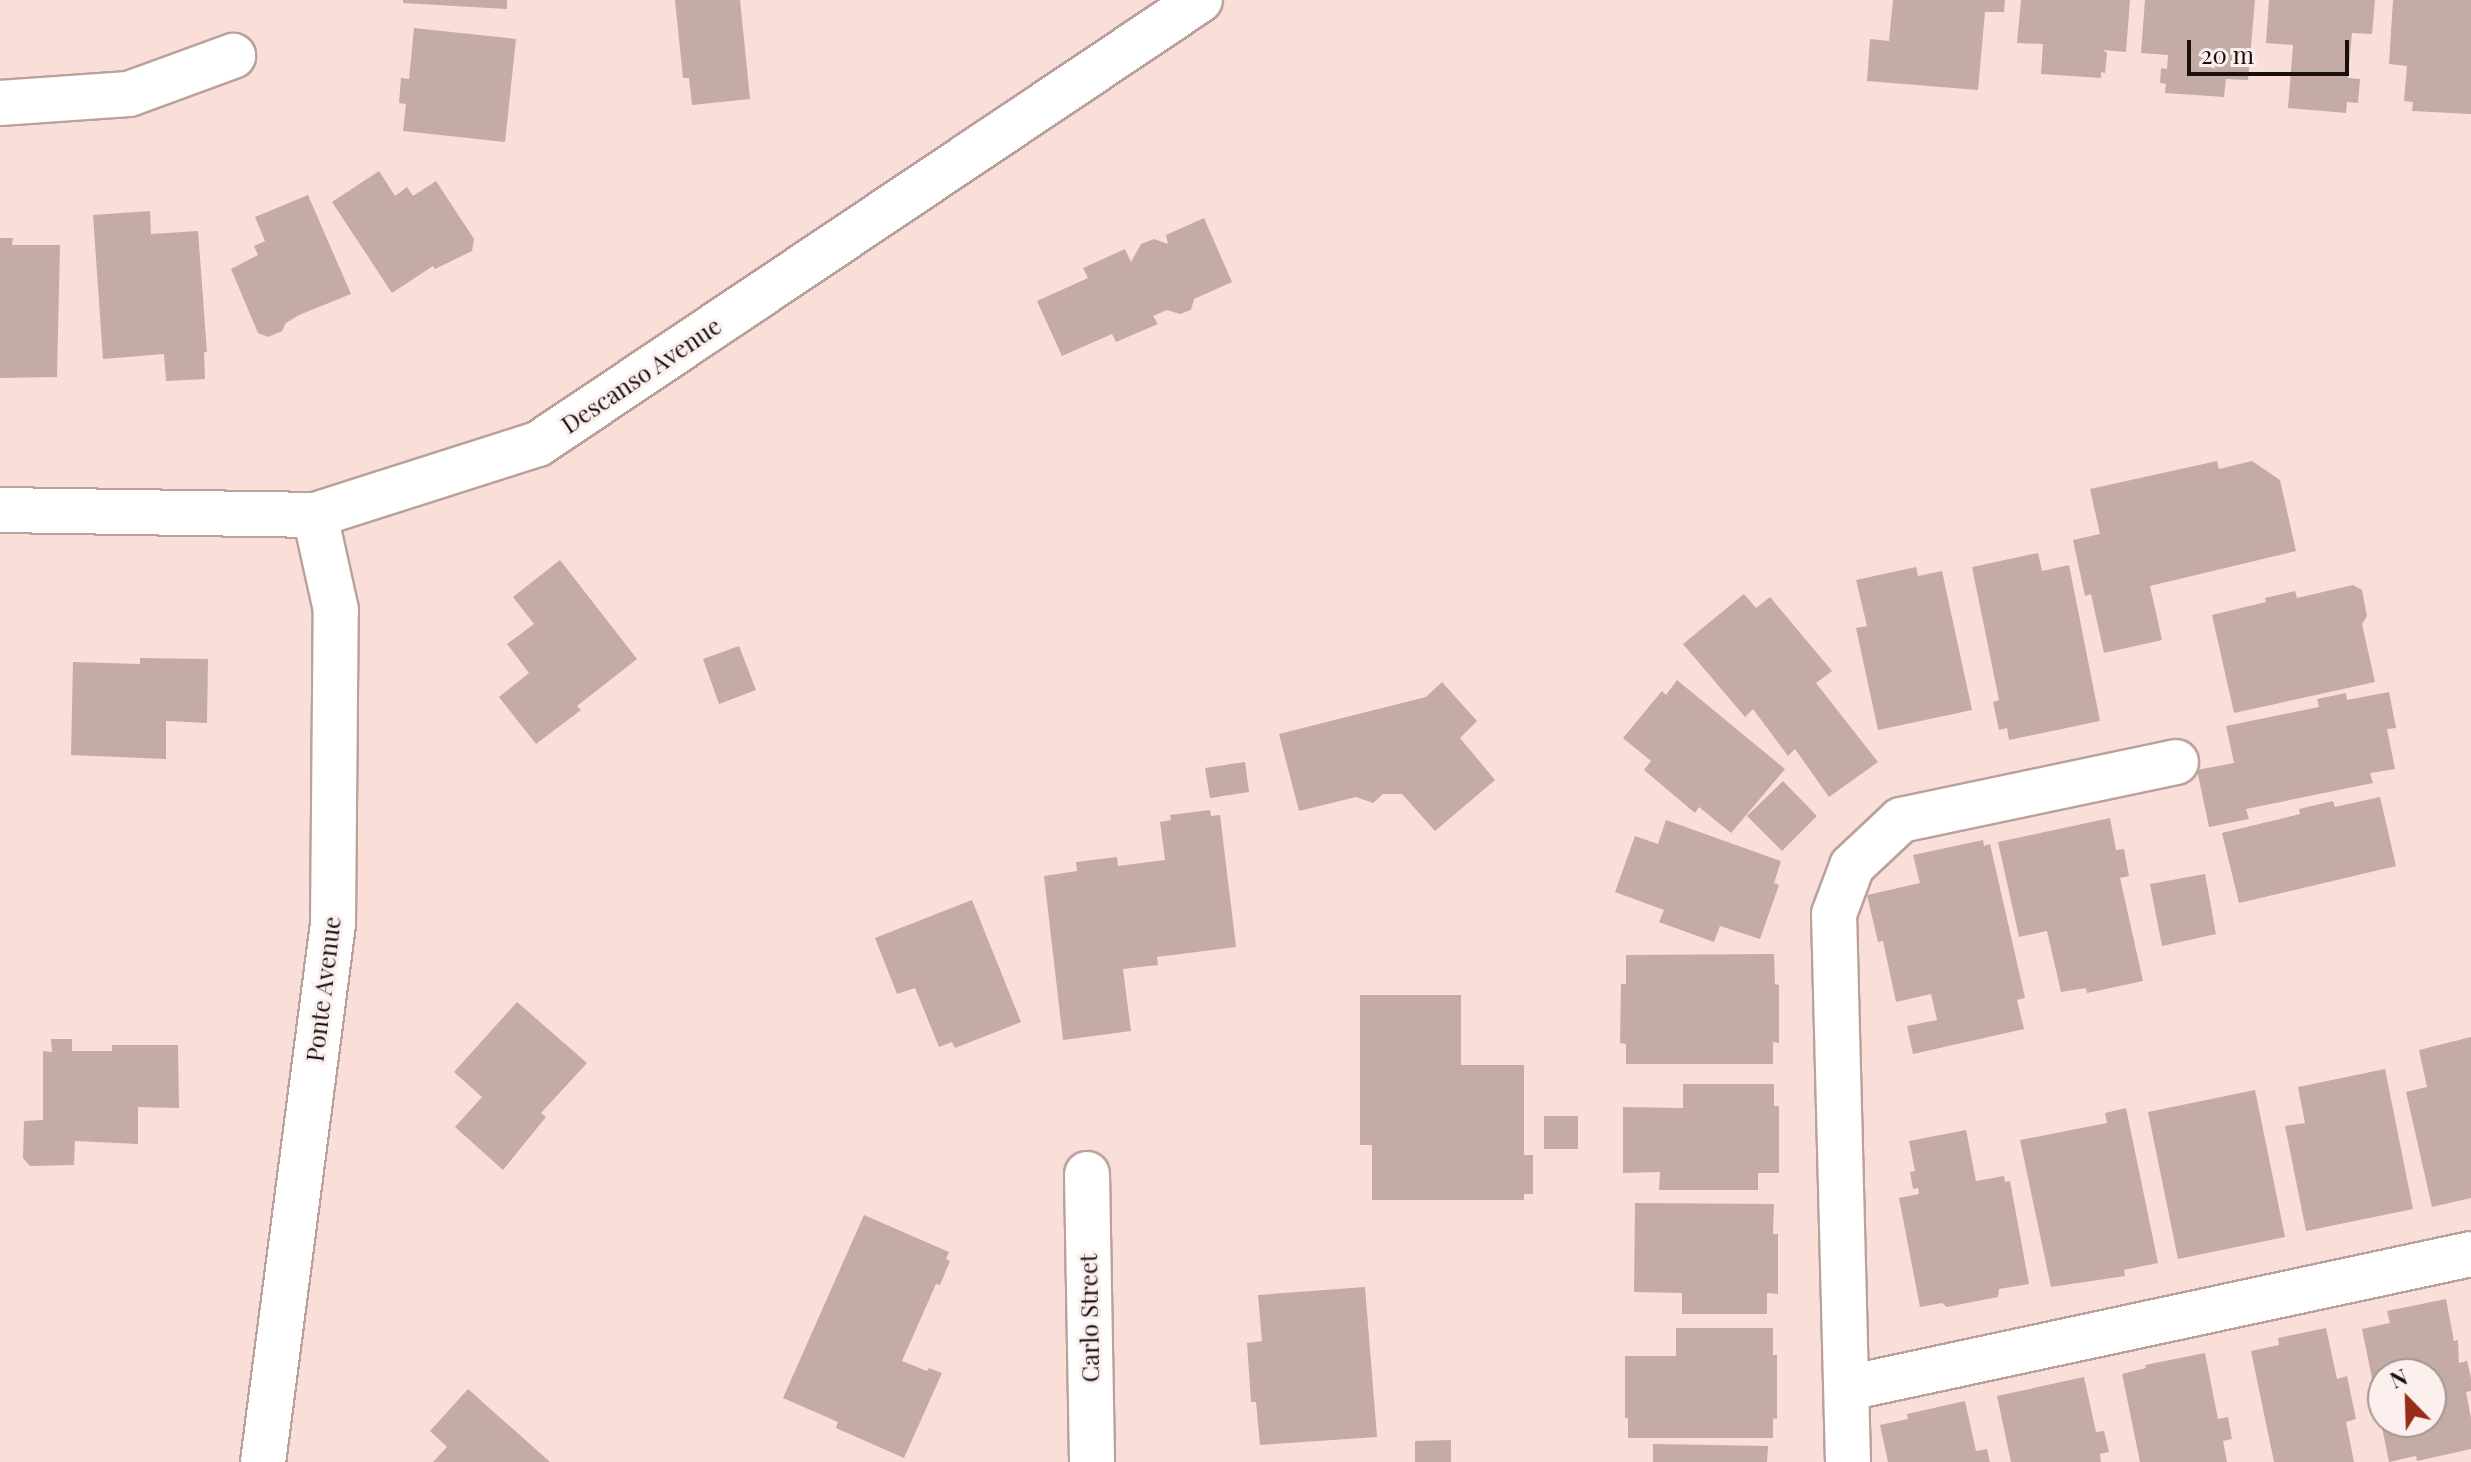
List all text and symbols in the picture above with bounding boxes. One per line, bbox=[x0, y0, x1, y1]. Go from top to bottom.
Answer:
scale bar bbox=[2191, 24, 2353, 74]
text: 20 m bbox=[2201, 38, 2254, 70]
street label: Descanso Avenue bbox=[555, 311, 727, 439]
street label: Ponte Avenue bbox=[300, 914, 346, 1064]
street label: Carlo Street bbox=[1073, 1253, 1105, 1383]
north arrow bbox=[2367, 1358, 2447, 1438]
text: N bbox=[2385, 1361, 2412, 1395]

